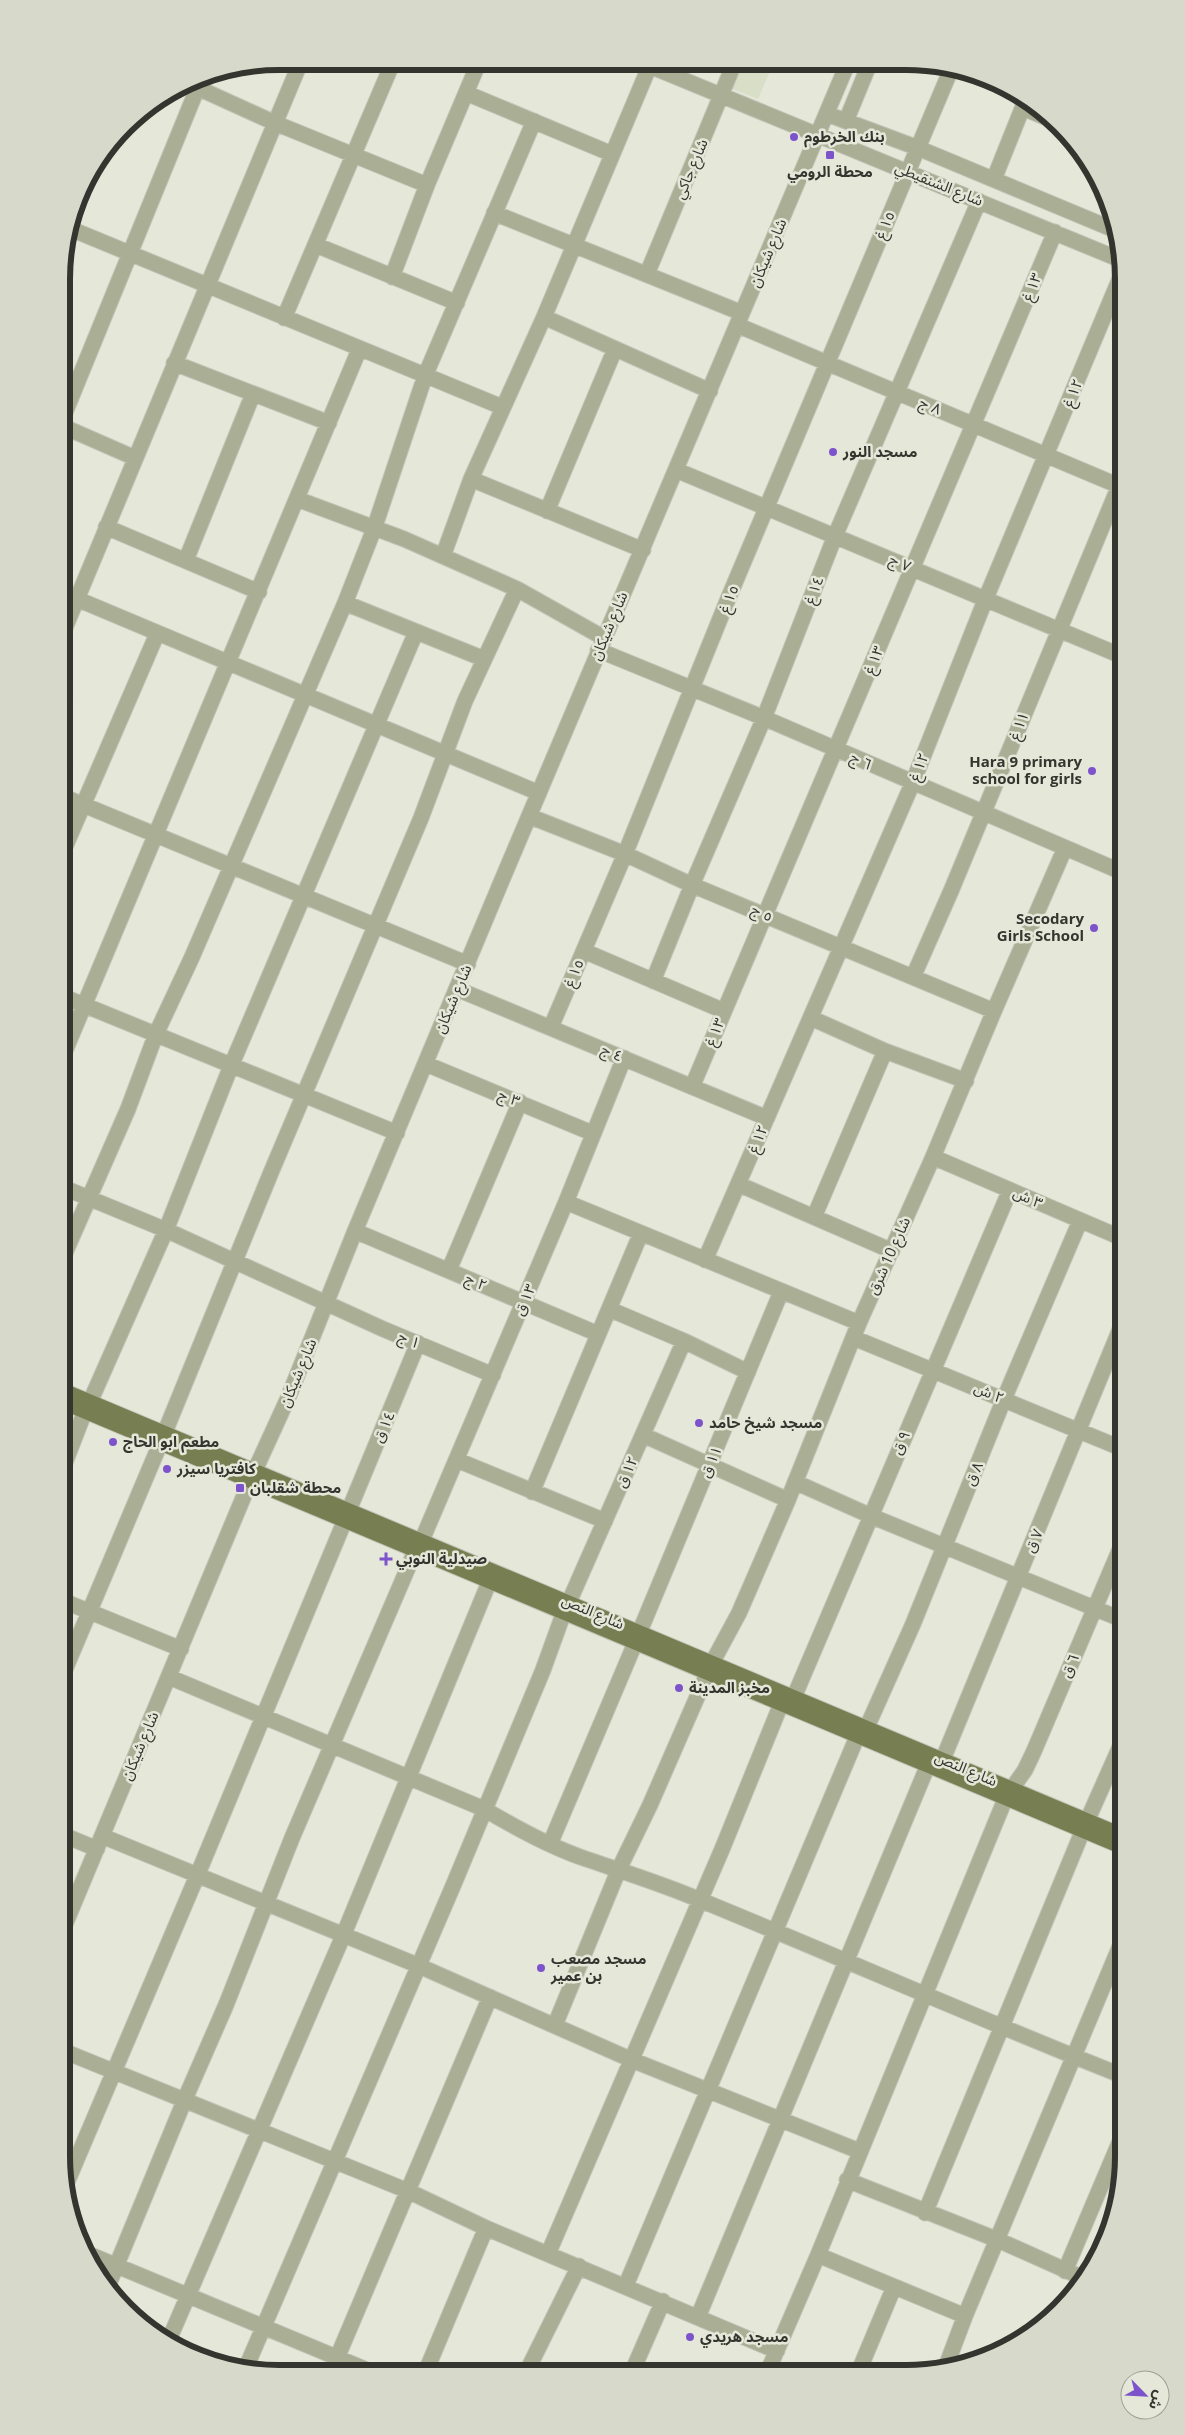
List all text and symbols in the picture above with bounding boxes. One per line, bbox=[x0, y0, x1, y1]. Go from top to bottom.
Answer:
place label: بنك الخرطوم bbox=[804, 126, 885, 148]
marker: بنك الخرطوم bbox=[788, 131, 800, 143]
street label: شارع جاكي bbox=[668, 135, 715, 203]
marker: محطة الرومي bbox=[824, 149, 836, 161]
street label: شارع الشنقيطي bbox=[891, 156, 987, 213]
place label: محطة الرومي bbox=[787, 161, 873, 183]
street label: ١٥ غ bbox=[869, 207, 902, 243]
street label: شارع شيكان bbox=[744, 215, 793, 291]
street label: ١٣ غ bbox=[1016, 269, 1049, 305]
street label: ١٢ غ bbox=[1057, 376, 1089, 411]
street label: ٨ ج bbox=[915, 392, 945, 421]
place label: مسجد النور bbox=[842, 441, 918, 461]
marker: مسجد النور bbox=[827, 446, 839, 458]
street label: ٧ ج bbox=[885, 549, 915, 579]
street label: ١٤ غ bbox=[799, 573, 830, 608]
street label: ١٥ غ bbox=[713, 582, 745, 617]
street label: شارع شيكان bbox=[585, 588, 634, 664]
street label: ١٣ غ bbox=[858, 642, 891, 678]
street label: ١١ غ bbox=[1003, 709, 1035, 744]
street label: ٦ ج bbox=[846, 746, 876, 777]
street label: ١٢ غ bbox=[903, 750, 935, 785]
place label: Hara 9 primary school for girls bbox=[969, 751, 1082, 788]
marker: Hara 9 primary school for girls bbox=[1086, 765, 1098, 777]
street label: ٥ ج bbox=[747, 899, 776, 928]
place label: Secodary Girls School bbox=[997, 908, 1084, 945]
marker: Secodary Girls School bbox=[1088, 922, 1100, 934]
street label: ١٥ غ bbox=[558, 955, 591, 991]
street label: شارع شيكان bbox=[429, 961, 478, 1037]
street label: ١٣ غ bbox=[699, 1014, 732, 1050]
street label: ٤ ج bbox=[597, 1039, 626, 1068]
street label: ٣ ج bbox=[494, 1084, 524, 1113]
street label: ١٢ غ bbox=[742, 1121, 775, 1157]
street label: ٣ ش bbox=[1010, 1182, 1047, 1213]
street label: شارع 10 شرق bbox=[862, 1213, 917, 1299]
street label: ٢ ج bbox=[461, 1267, 491, 1297]
street label: ١٣ ق bbox=[508, 1280, 540, 1319]
street label: ١ ج bbox=[394, 1326, 423, 1355]
street label: شارع شيكان bbox=[274, 1335, 323, 1411]
street label: ٢ ش bbox=[971, 1377, 1007, 1407]
street label: ١٤ ق bbox=[367, 1408, 399, 1446]
place label: مسجد شيخ حامد bbox=[709, 1412, 822, 1434]
marker: مسجد شيخ حامد bbox=[693, 1417, 705, 1429]
street label: ٩ ق bbox=[886, 1428, 914, 1458]
place label: مطعم ابو الحاج bbox=[123, 1431, 219, 1453]
marker: مطعم ابو الحاج bbox=[107, 1436, 119, 1448]
street label: ١١ ق bbox=[694, 1443, 726, 1481]
street label: ١٢ ق bbox=[610, 1453, 642, 1491]
place label: كافتريا سيزر bbox=[176, 1458, 256, 1478]
street label: ٨ ق bbox=[959, 1458, 987, 1489]
marker: كافتريا سيزر bbox=[161, 1463, 173, 1475]
place label: محطة شقلبان bbox=[250, 1477, 341, 1497]
marker: محطة شقلبان bbox=[234, 1482, 246, 1494]
street label: ٧ ق bbox=[1019, 1525, 1047, 1556]
place label: صيدلية النوبي bbox=[396, 1548, 487, 1570]
marker: صيدلية النوبي bbox=[380, 1553, 392, 1565]
street label: شارع النص bbox=[558, 1589, 628, 1636]
street label: ٦ ق bbox=[1055, 1651, 1083, 1681]
place label: مخبز المدينة bbox=[689, 1677, 770, 1697]
marker: مخبز المدينة bbox=[673, 1682, 685, 1694]
street label: شارع شيكان bbox=[116, 1708, 165, 1784]
street label: شارع النص bbox=[931, 1746, 1001, 1793]
place label: مسجد مصعب بن عمير bbox=[550, 1948, 647, 1985]
marker: مسجد مصعب بن عمير bbox=[535, 1962, 547, 1974]
place label: مسجد هريدي bbox=[700, 2326, 788, 2348]
marker: مسجد هريدي bbox=[684, 2331, 696, 2343]
north arrow bbox=[1120, 2370, 1170, 2420]
text: ش bbox=[1145, 2388, 1170, 2413]

